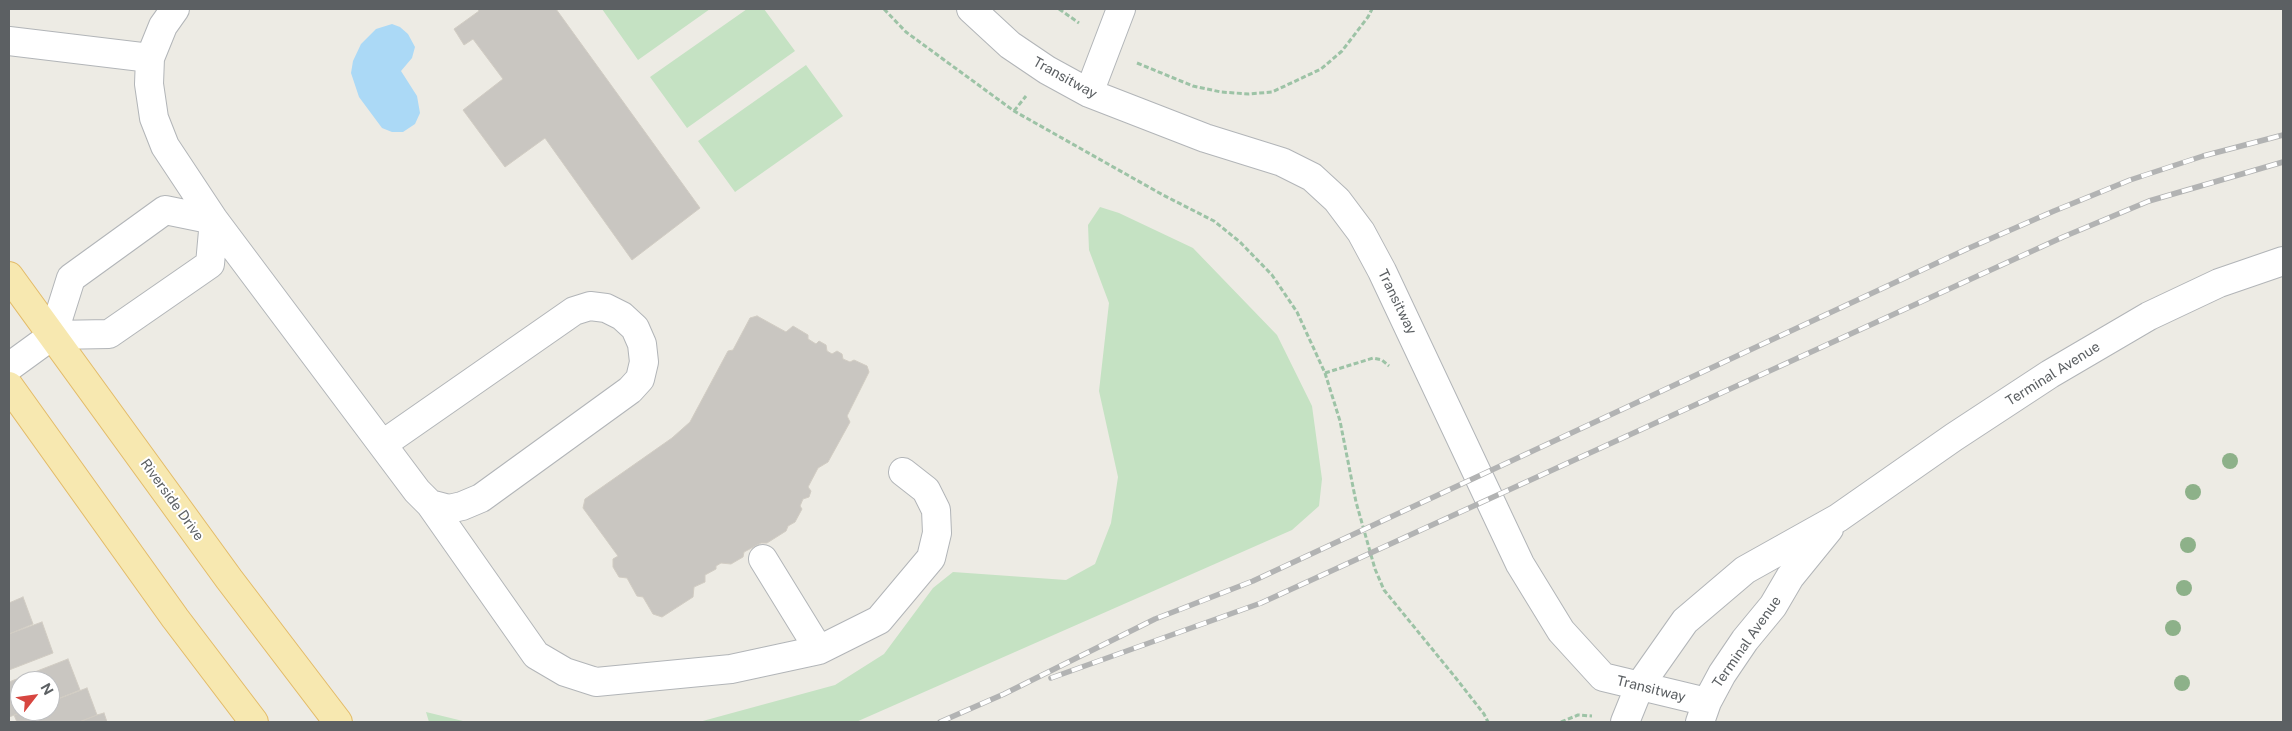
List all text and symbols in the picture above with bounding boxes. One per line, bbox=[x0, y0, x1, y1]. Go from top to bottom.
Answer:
street label: Transitway bbox=[1030, 54, 1100, 102]
street label: Transitway bbox=[1374, 267, 1420, 337]
street label: Terminal Avenue bbox=[2003, 338, 2103, 410]
street label: Riverside Drive bbox=[137, 456, 207, 544]
street label: Terminal Avenue bbox=[1709, 593, 1785, 691]
north arrow bbox=[10, 671, 60, 721]
street label: Transitway bbox=[1615, 672, 1687, 706]
text: N bbox=[37, 680, 57, 698]

